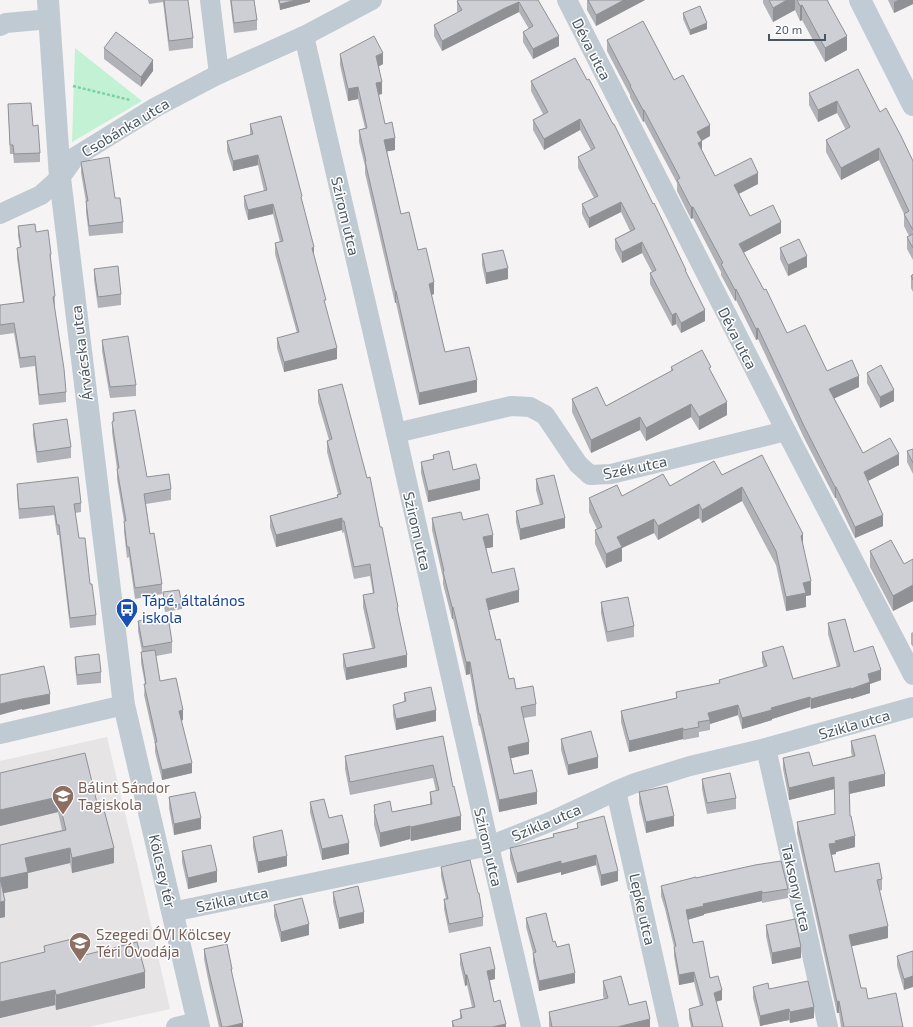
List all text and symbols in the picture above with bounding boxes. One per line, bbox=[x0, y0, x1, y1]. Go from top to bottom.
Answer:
street label: Déva utca bbox=[569, 15, 615, 83]
scale bar bbox=[769, 16, 825, 42]
text: 20 m bbox=[775, 22, 802, 36]
street label: Csobánka utca bbox=[78, 94, 172, 160]
street label: Szirom utca bbox=[328, 175, 364, 257]
street label: Déva utca bbox=[715, 304, 761, 372]
street label: Árvácska utca bbox=[66, 305, 96, 401]
street label: Szék utca bbox=[601, 451, 669, 483]
street label: Szirom utca bbox=[400, 490, 436, 572]
place label: Tápé, általános iskola bbox=[142, 591, 245, 626]
bus stop icon: Tápé, általános iskola bbox=[114, 596, 140, 629]
street label: Szikla utca bbox=[816, 705, 892, 743]
place label: Bálint Sándor Tagiskola bbox=[78, 778, 170, 813]
school or university icon: Bálint Sándor Tagiskola bbox=[50, 783, 76, 816]
street label: Szikla utca bbox=[509, 799, 583, 845]
street label: Szirom utca bbox=[471, 806, 507, 888]
street label: Kölcsey tér bbox=[146, 832, 180, 910]
street label: Taksony utca bbox=[778, 843, 816, 933]
street label: Lepke utca bbox=[626, 871, 660, 947]
street label: Szikla utca bbox=[194, 883, 270, 915]
place label: Szegedi ÓVI Kölcsey Téri Óvodája bbox=[96, 925, 231, 961]
school or university icon: Szegedi ÓVI Kölcsey Téri Óvodája bbox=[67, 930, 93, 963]

